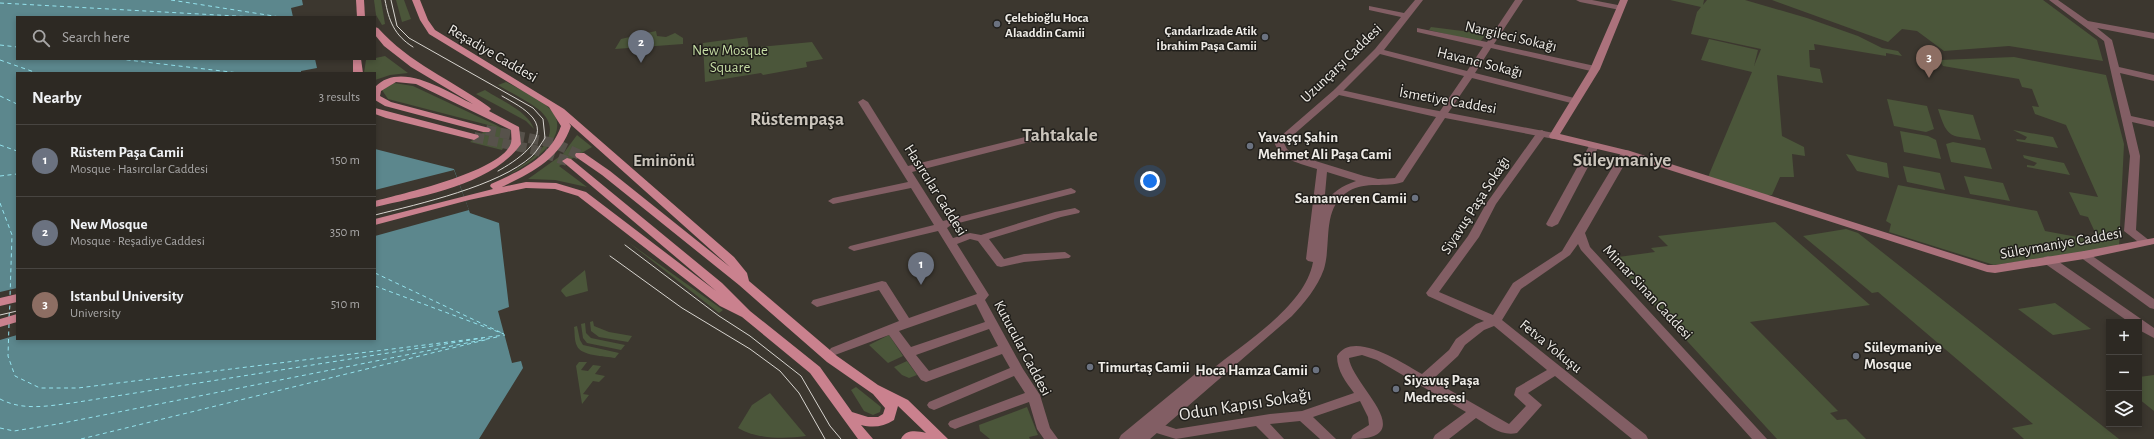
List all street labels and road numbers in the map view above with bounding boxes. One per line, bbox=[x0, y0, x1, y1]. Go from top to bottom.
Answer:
street label: Nargileci Sokağı bbox=[1464, 19, 1558, 54]
street label: Uzunçarşı Caddesi bbox=[1298, 21, 1385, 106]
street label: Reşadiye Caddesi bbox=[445, 22, 540, 85]
street label: Havancı Sokağı bbox=[1435, 45, 1524, 80]
street label: İsmetiye Caddesi bbox=[1398, 83, 1498, 116]
street label: Hasırcılar Caddesi bbox=[902, 142, 970, 239]
street label: Siyavuş Paşa Sokağı bbox=[1438, 154, 1513, 257]
street label: Süleymaniye Caddesi bbox=[1999, 225, 2123, 262]
street label: Mimar Sinan Caddesi bbox=[1600, 242, 1695, 343]
street label: Kutucular Caddesi bbox=[991, 298, 1054, 398]
street label: Fetva Yokuşu bbox=[1517, 317, 1585, 376]
street label: Odun Kapısı Sokağı bbox=[1178, 386, 1313, 424]

